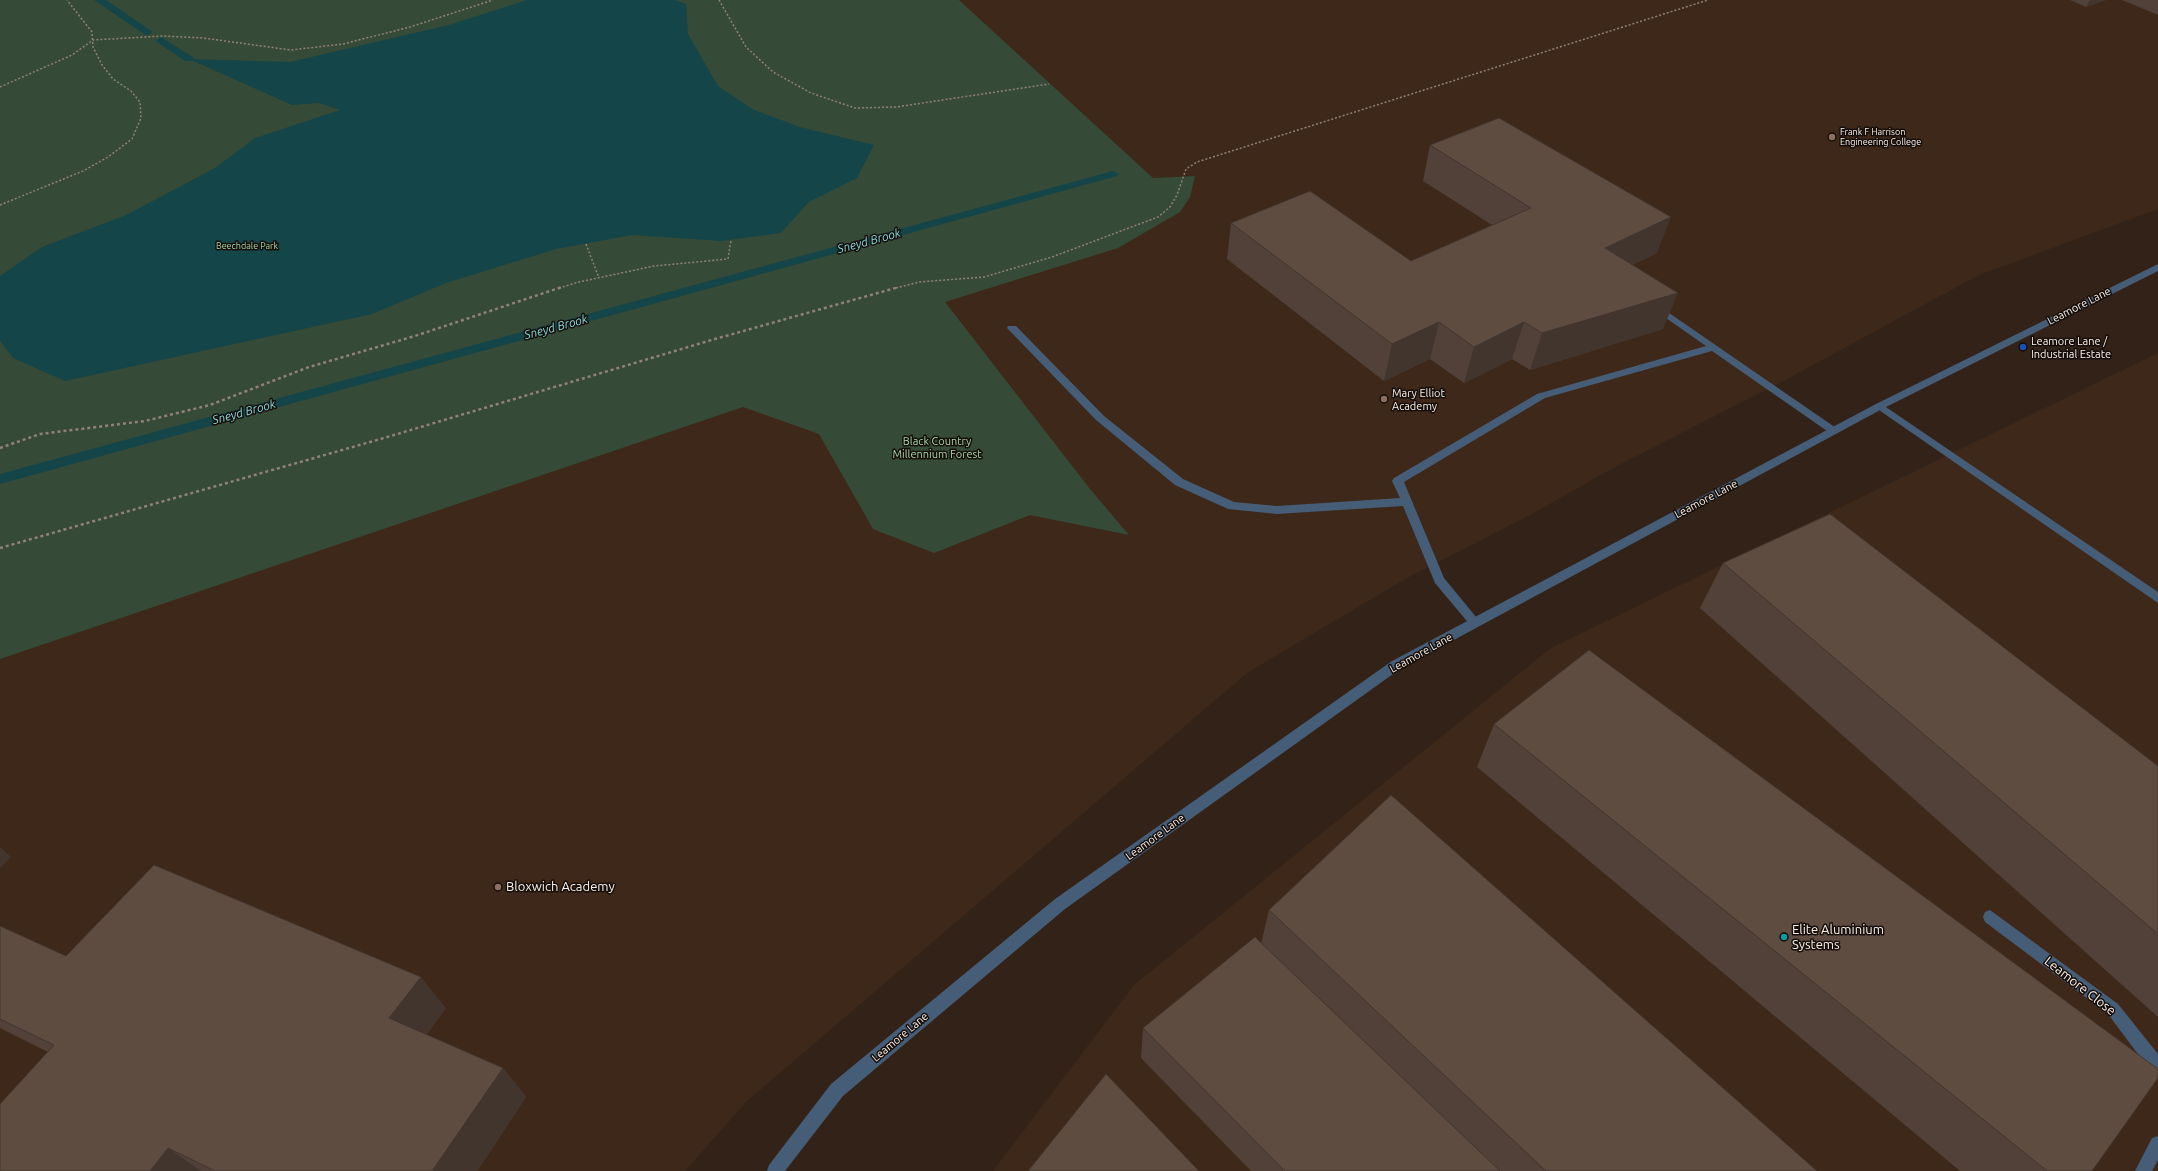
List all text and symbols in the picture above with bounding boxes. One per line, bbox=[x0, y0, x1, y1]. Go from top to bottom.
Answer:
place label: Frank F Harrison Engineering College bbox=[1840, 127, 1921, 148]
marker: Frank F Harrison Engineering College bbox=[1827, 132, 1837, 142]
water label: Sneyd Brook bbox=[836, 226, 902, 256]
park label: Beechdale Park bbox=[216, 241, 278, 251]
street label: Leamore Lane bbox=[2045, 284, 2113, 328]
water label: Sneyd Brook bbox=[523, 312, 589, 342]
place label: Leamore Lane / Industrial Estate bbox=[2031, 334, 2111, 360]
marker: Leamore Lane / Industrial Estate bbox=[2018, 342, 2028, 352]
place label: Mary Elliot Academy bbox=[1392, 386, 1445, 412]
marker: Mary Elliot Academy bbox=[1379, 394, 1389, 404]
water label: Sneyd Brook bbox=[211, 397, 277, 427]
park label: Black Country Millennium Forest bbox=[892, 434, 982, 460]
street label: Leamore Lane bbox=[1672, 477, 1740, 521]
street label: Leamore Lane bbox=[1387, 630, 1455, 676]
street label: Leamore Lane bbox=[1123, 811, 1187, 863]
place label: Bloxwich Academy bbox=[506, 879, 615, 895]
marker: Bloxwich Academy bbox=[493, 882, 503, 892]
place label: Elite Aluminium Systems bbox=[1792, 922, 1884, 953]
marker: Elite Aluminium Systems bbox=[1779, 932, 1789, 942]
street label: Leamore Close bbox=[2041, 953, 2119, 1019]
street label: Leamore Lane bbox=[869, 1010, 931, 1064]

